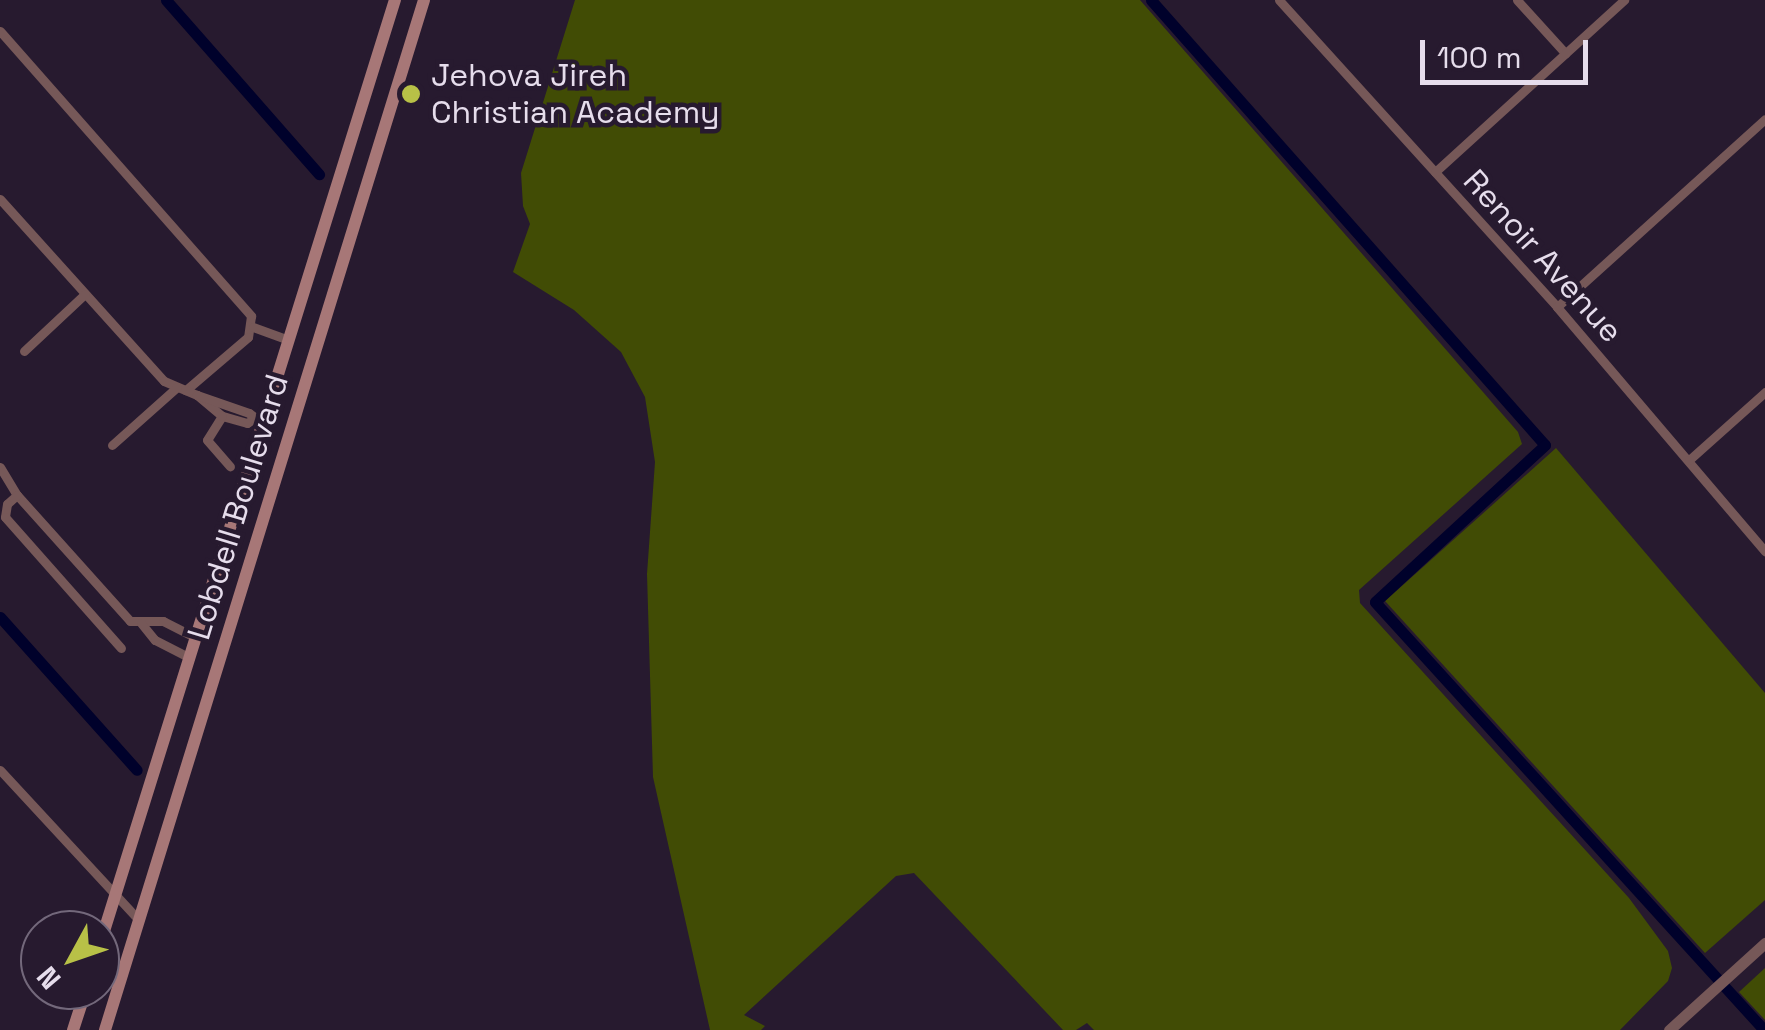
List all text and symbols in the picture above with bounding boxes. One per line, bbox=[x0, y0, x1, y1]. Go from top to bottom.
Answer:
scale bar bbox=[1425, 20, 1592, 82]
text: 100 m bbox=[1437, 38, 1522, 77]
place label: Jehova Jireh Christian Academy bbox=[431, 57, 720, 132]
marker: Jehova Jireh Christian Academy bbox=[400, 83, 422, 105]
street label: Renoir Avenue bbox=[1455, 162, 1631, 350]
street label: Lobdell Boulevard bbox=[179, 370, 297, 644]
north arrow bbox=[20, 910, 120, 1010]
text: N bbox=[29, 959, 68, 997]

